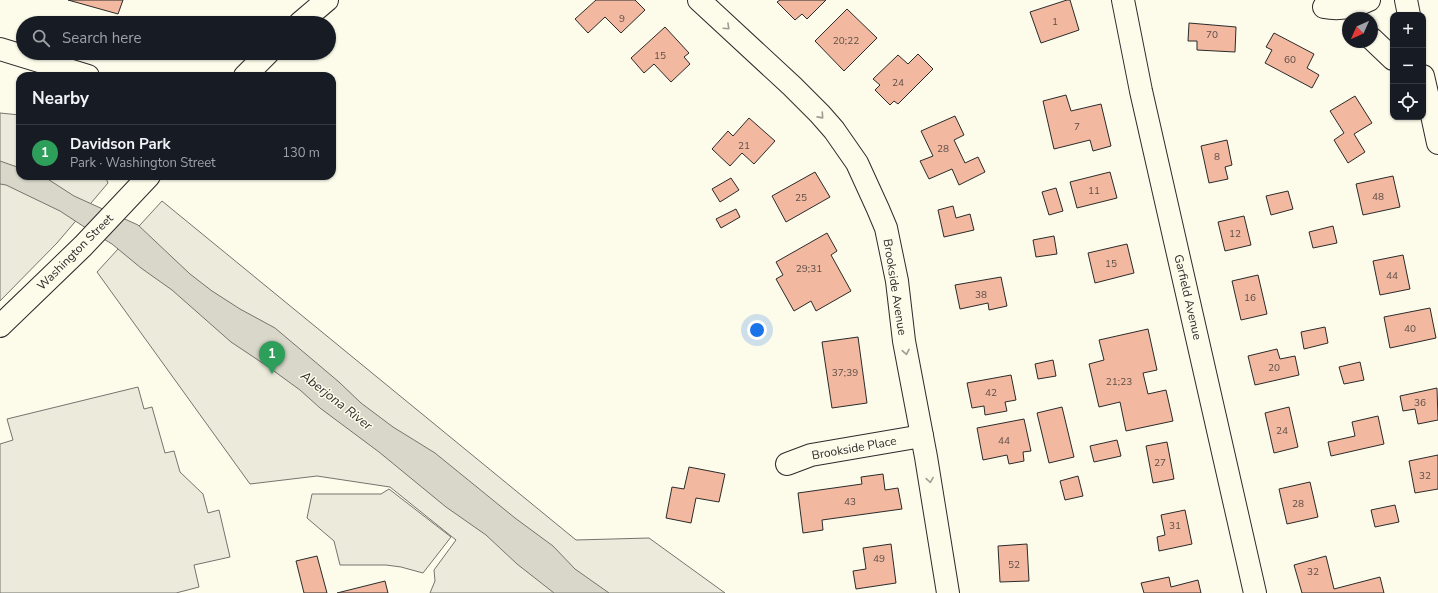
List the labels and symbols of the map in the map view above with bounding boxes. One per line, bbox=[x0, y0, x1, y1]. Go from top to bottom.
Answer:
house number: 9 bbox=[619, 12, 625, 26]
north arrow bbox=[1342, 12, 1378, 48]
house number: 1 bbox=[1052, 15, 1058, 29]
one-way arrow bbox=[722, 22, 730, 29]
house number: 70 bbox=[1206, 28, 1218, 42]
house number: 20;22 bbox=[833, 34, 859, 48]
house number: 15 bbox=[654, 49, 666, 63]
house number: 60 bbox=[1284, 53, 1296, 67]
house number: 24 bbox=[892, 76, 904, 90]
one-way arrow bbox=[817, 111, 824, 119]
house number: 7 bbox=[1074, 120, 1080, 134]
house number: 21 bbox=[738, 139, 750, 153]
house number: 28 bbox=[937, 142, 949, 156]
house number: 8 bbox=[1214, 150, 1220, 164]
house number: 11 bbox=[1088, 184, 1100, 198]
house number: 48 bbox=[1372, 190, 1384, 204]
house number: 25 bbox=[795, 191, 807, 205]
street label: Washington Street bbox=[33, 210, 117, 294]
house number: 12 bbox=[1229, 227, 1241, 241]
street label: Brookside Avenue bbox=[879, 238, 911, 336]
street label: Garfield Avenue bbox=[1170, 253, 1206, 341]
house number: 15 bbox=[1105, 257, 1117, 271]
house number: 29;31 bbox=[796, 262, 822, 276]
house number: 44 bbox=[1386, 269, 1398, 283]
house number: 38 bbox=[975, 288, 987, 302]
house number: 16 bbox=[1244, 291, 1256, 305]
your location bbox=[747, 320, 767, 340]
house number: 40 bbox=[1404, 322, 1416, 336]
pin: 1 bbox=[259, 341, 285, 374]
one-way arrow bbox=[901, 349, 910, 355]
house number: 20 bbox=[1268, 361, 1280, 375]
water label: Aberjona River bbox=[296, 366, 376, 435]
house number: 37;39 bbox=[832, 366, 858, 380]
house number: 21;23 bbox=[1106, 375, 1132, 389]
house number: 42 bbox=[985, 386, 997, 400]
house number: 36 bbox=[1414, 396, 1426, 410]
house number: 24 bbox=[1276, 424, 1288, 438]
street label: Brookside Place bbox=[810, 433, 898, 463]
house number: 44 bbox=[998, 434, 1010, 448]
house number: 27 bbox=[1154, 456, 1166, 470]
house number: 32 bbox=[1419, 469, 1431, 483]
one-way arrow bbox=[925, 477, 934, 483]
house number: 43 bbox=[844, 495, 856, 509]
house number: 28 bbox=[1292, 497, 1304, 511]
house number: 31 bbox=[1169, 519, 1181, 533]
house number: 49 bbox=[873, 552, 885, 566]
house number: 52 bbox=[1008, 558, 1020, 572]
house number: 32 bbox=[1307, 565, 1319, 579]

